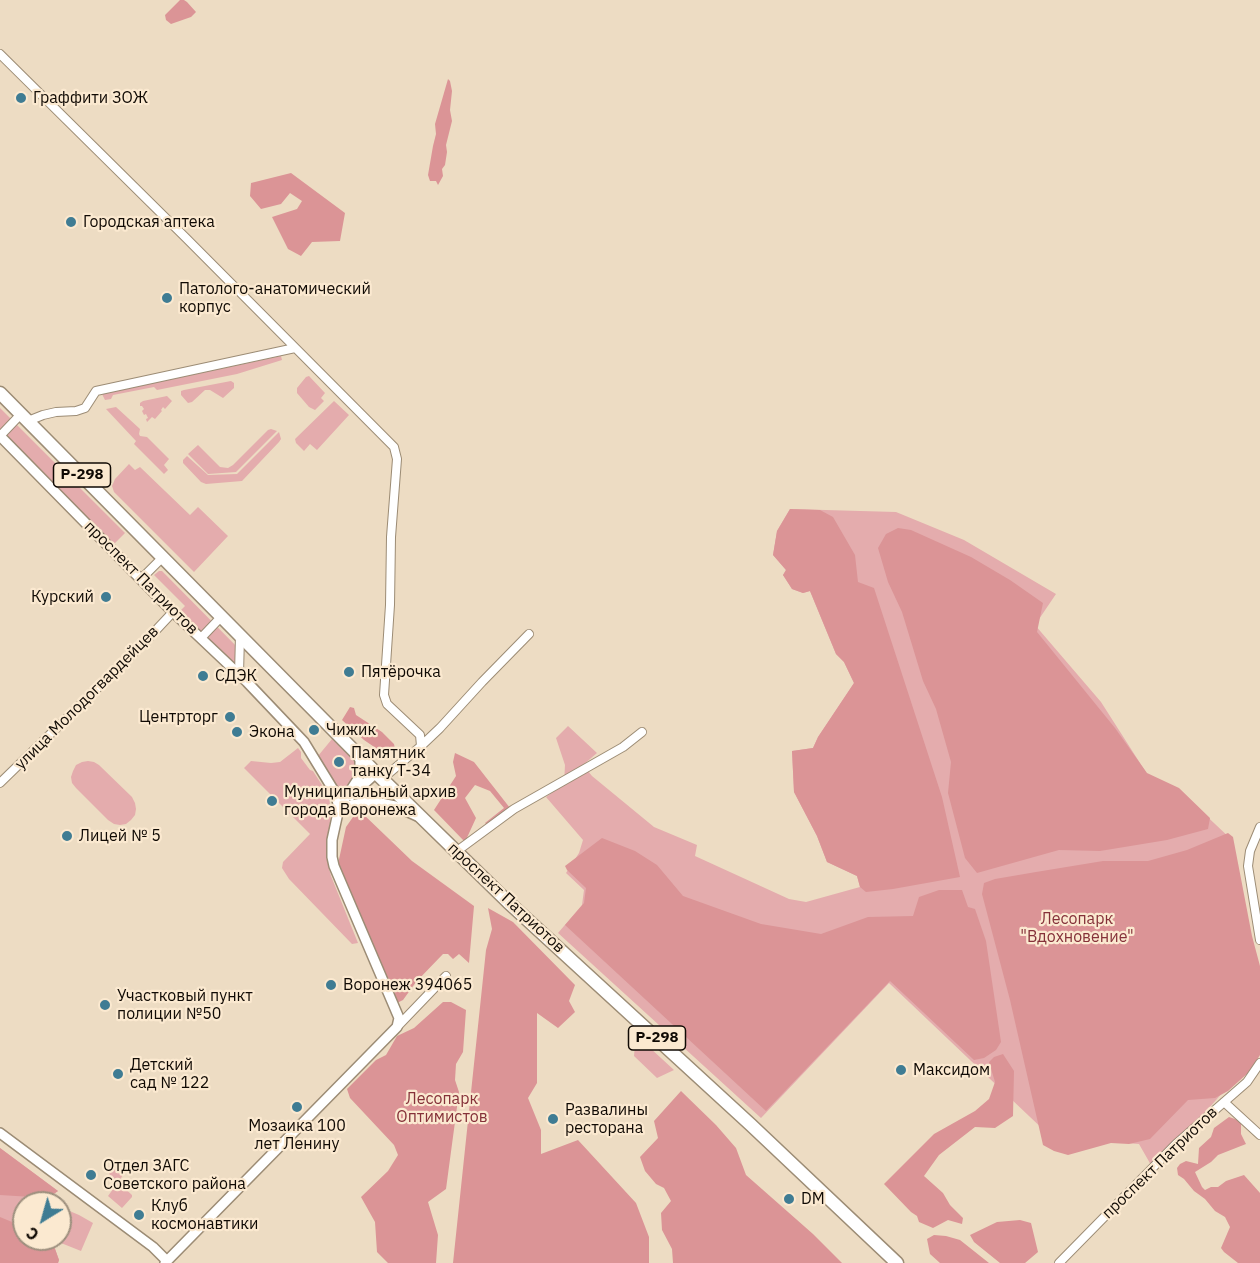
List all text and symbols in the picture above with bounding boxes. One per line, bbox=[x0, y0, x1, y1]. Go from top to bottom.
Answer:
place label: Граффити ЗОЖ bbox=[33, 88, 148, 108]
marker: Граффити ЗОЖ bbox=[14, 91, 28, 105]
place label: Городская аптека bbox=[83, 212, 215, 232]
marker: Городская аптека bbox=[64, 215, 78, 229]
place label: Патолого-анатомический корпус bbox=[179, 279, 371, 317]
marker: Патолого-анатомический корпус bbox=[160, 291, 174, 305]
road number: Р-298 bbox=[54, 463, 110, 487]
street label: проспект Патриотов bbox=[80, 517, 202, 639]
place label: Курский bbox=[31, 587, 94, 607]
marker: Курский bbox=[99, 590, 113, 604]
street label: улица Молодогвардейцев bbox=[11, 622, 163, 774]
place label: Пятёрочка bbox=[361, 662, 441, 682]
marker: Пятёрочка bbox=[342, 665, 356, 679]
place label: СДЭК bbox=[215, 666, 257, 686]
marker: СДЭК bbox=[196, 669, 210, 683]
place label: Центрторг bbox=[139, 707, 218, 727]
marker: Центрторг bbox=[223, 710, 237, 724]
place label: Чижик bbox=[326, 720, 376, 740]
place label: Экона bbox=[249, 722, 295, 742]
marker: Чижик bbox=[307, 723, 321, 737]
marker: Экона bbox=[230, 725, 244, 739]
place label: Памятник танку Т-34 bbox=[351, 743, 431, 781]
marker: Памятник танку Т-34 bbox=[332, 755, 346, 769]
place label: Муниципальный архив города Воронежа bbox=[284, 782, 456, 820]
marker: Муниципальный архив города Воронежа bbox=[265, 794, 279, 808]
place label: Лицей № 5 bbox=[79, 826, 161, 846]
marker: Лицей № 5 bbox=[60, 829, 74, 843]
street label: проспект Патриотов bbox=[443, 839, 569, 957]
park label: Лесопарк "Вдохновение" bbox=[1020, 909, 1134, 947]
place label: Воронеж 394065 bbox=[343, 975, 472, 995]
marker: Воронеж 394065 bbox=[324, 978, 338, 992]
place label: Участковый пункт полиции №50 bbox=[117, 986, 253, 1024]
marker: Участковый пункт полиции №50 bbox=[98, 998, 112, 1012]
road number: Р-298 bbox=[628, 1026, 686, 1050]
place label: Детский сад № 122 bbox=[130, 1055, 209, 1093]
place label: Максидом bbox=[913, 1060, 990, 1080]
marker: Максидом bbox=[894, 1063, 908, 1077]
marker: Детский сад № 122 bbox=[111, 1067, 125, 1081]
park label: Лесопарк Оптимистов bbox=[396, 1089, 488, 1127]
marker: Мозаика 100 лет Ленину bbox=[290, 1100, 304, 1114]
place label: Развалины ресторана bbox=[565, 1100, 648, 1138]
street label: проспект Патриотов bbox=[1098, 1103, 1222, 1223]
marker: Развалины ресторана bbox=[546, 1112, 560, 1126]
place label: Мозаика 100 лет Ленину bbox=[248, 1116, 346, 1154]
place label: Отдел ЗАГС Советского района bbox=[103, 1156, 246, 1194]
marker: Отдел ЗАГС Советского района bbox=[84, 1168, 98, 1182]
place label: DM bbox=[801, 1189, 825, 1209]
north arrow bbox=[12, 1191, 72, 1251]
marker: DM bbox=[782, 1192, 796, 1206]
place label: Клуб космонавтики bbox=[151, 1196, 259, 1234]
marker: Клуб космонавтики bbox=[132, 1208, 146, 1222]
text: С bbox=[22, 1223, 43, 1245]

